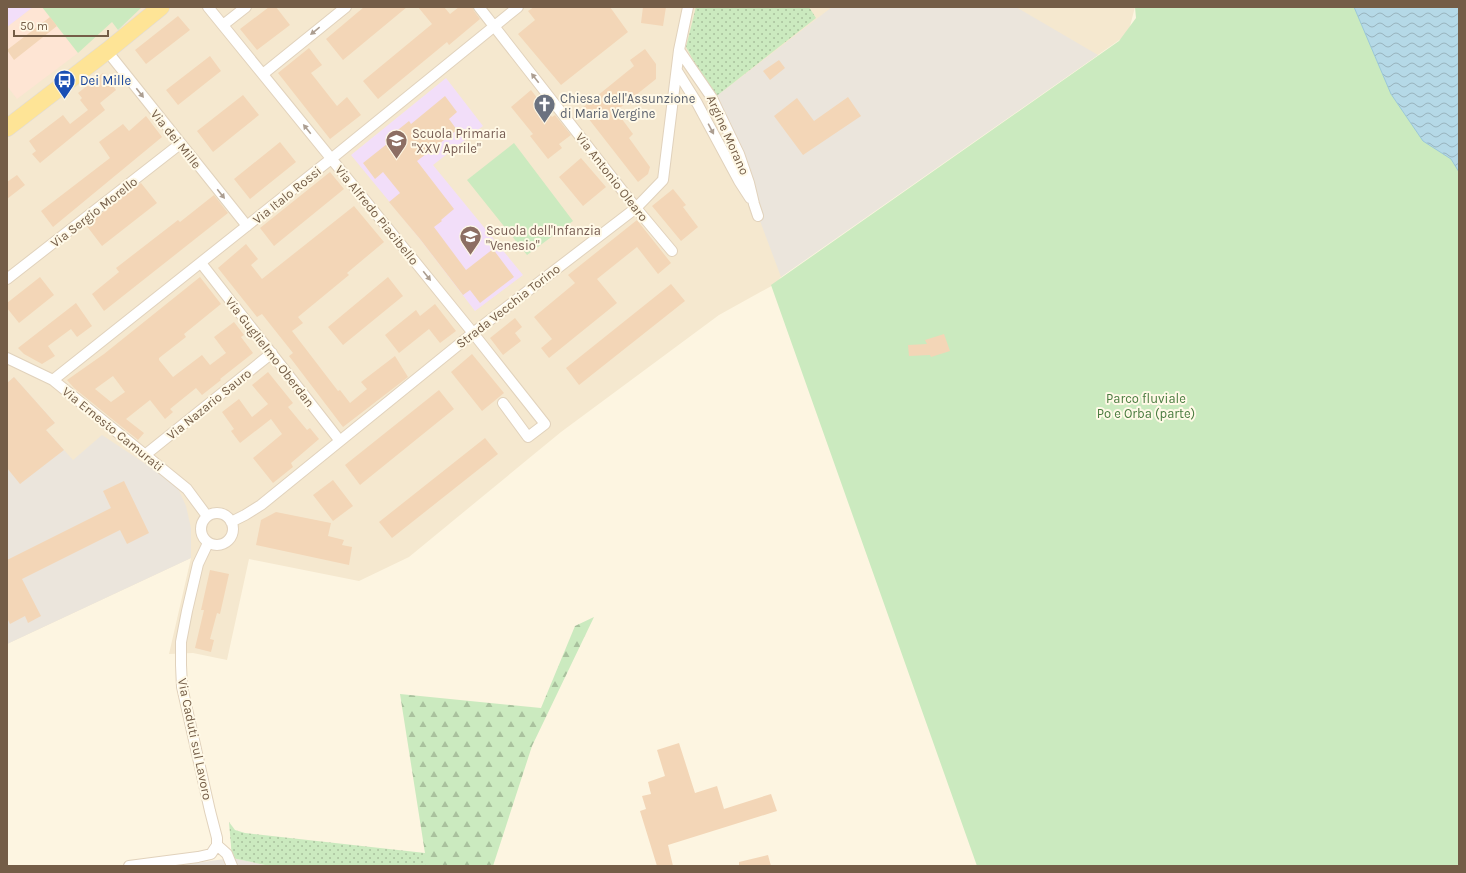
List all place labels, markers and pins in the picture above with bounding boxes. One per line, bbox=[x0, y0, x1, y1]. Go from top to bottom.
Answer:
bus stop icon: Dei Mille bbox=[51, 67, 77, 100]
place label: Dei Mille bbox=[80, 73, 131, 88]
place label: Chiesa dell'Assunzione di Maria Vergine bbox=[560, 91, 696, 121]
church icon: Chiesa dell'Assunzione di Maria Vergine bbox=[532, 92, 558, 125]
place label: Scuola Primaria "XXV Aprile" bbox=[412, 126, 506, 156]
school or university icon: Scuola Primaria "XXV Aprile" bbox=[384, 127, 410, 160]
place label: Scuola dell'Infanzia "Venesio" bbox=[486, 223, 601, 253]
school or university icon: Scuola dell'Infanzia "Venesio" bbox=[458, 224, 484, 257]

